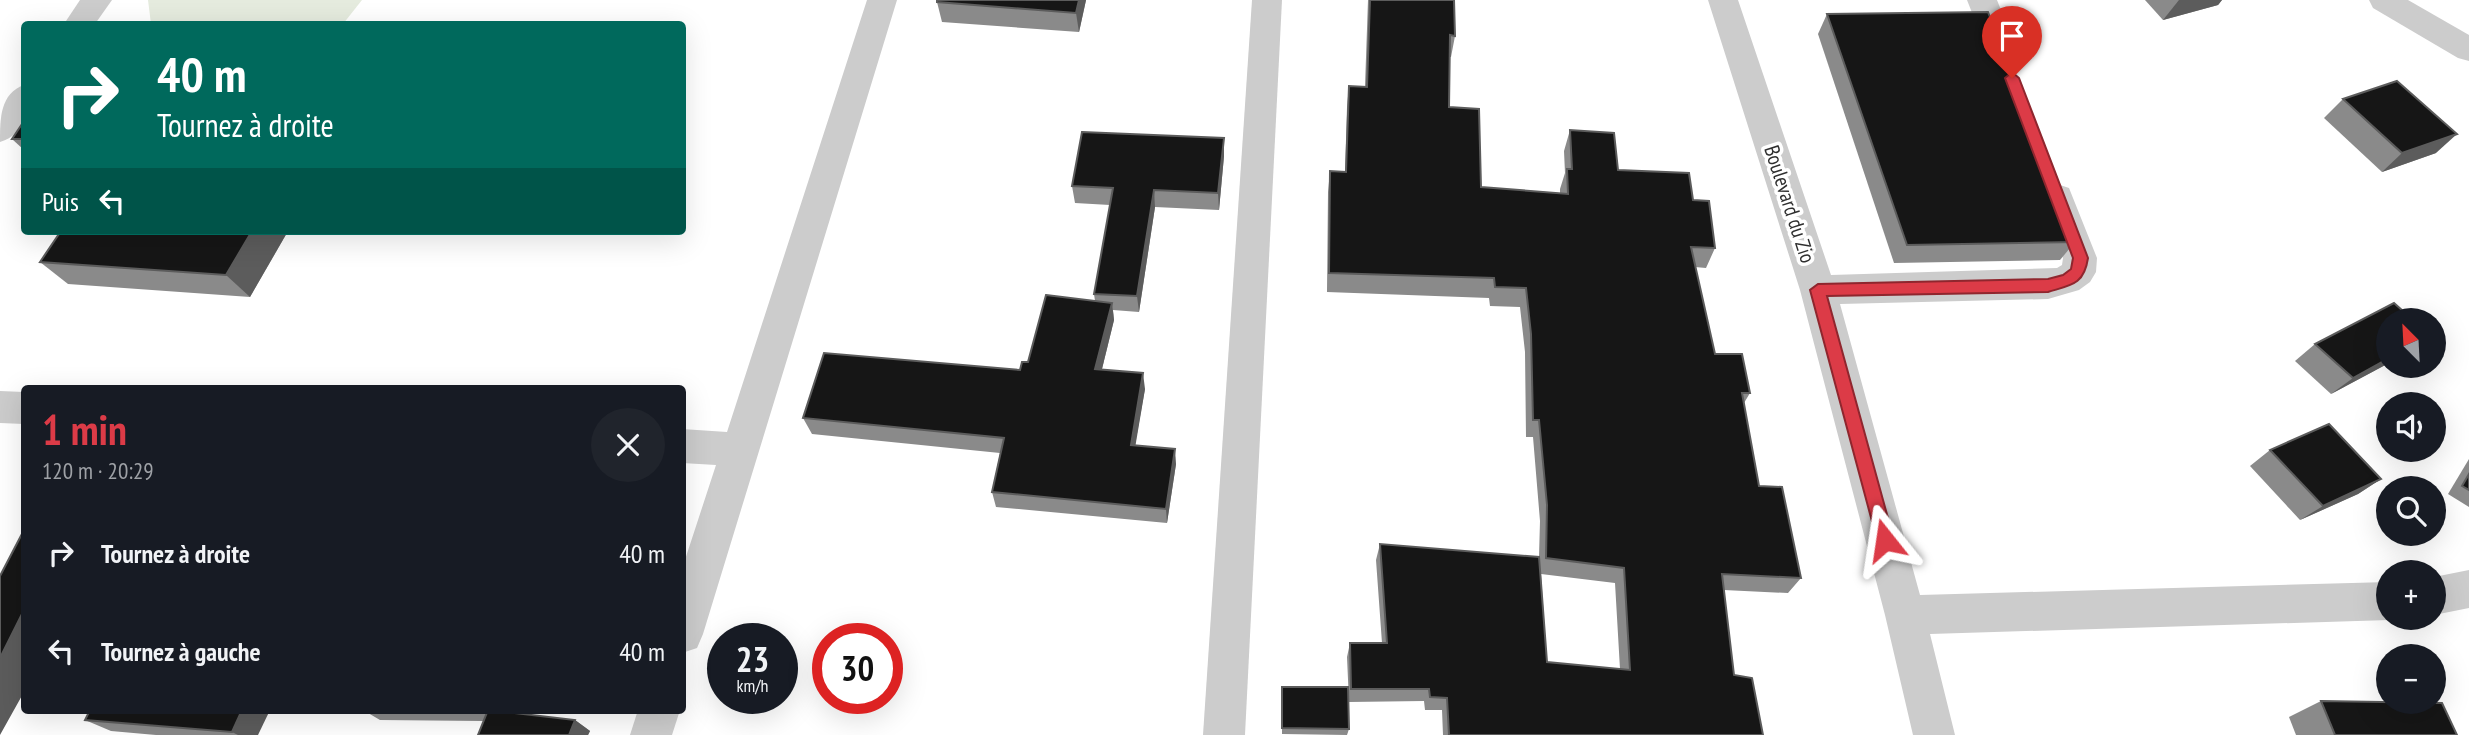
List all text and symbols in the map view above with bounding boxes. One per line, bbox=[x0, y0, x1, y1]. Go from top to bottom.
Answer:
pin bbox=[1982, 6, 2042, 78]
icon: arrive bbox=[1993, 17, 2031, 55]
text: 40 m bbox=[157, 42, 246, 106]
icon: right bbox=[42, 49, 133, 140]
text: Tournez à droite bbox=[157, 104, 334, 146]
street label: Boulevard du Zio bbox=[1758, 142, 1822, 266]
icon: left bbox=[93, 182, 131, 220]
text: Puis bbox=[42, 185, 79, 218]
north arrow bbox=[2376, 308, 2446, 378]
map controls bbox=[2376, 308, 2446, 714]
button: sound bbox=[2376, 392, 2446, 462]
text: 1 min bbox=[42, 402, 127, 457]
button: close bbox=[591, 408, 665, 482]
text: 120 m · 20:29 bbox=[42, 456, 154, 485]
button: search bbox=[2376, 476, 2446, 546]
position arrow bbox=[1848, 503, 1922, 577]
icon: right bbox=[42, 534, 80, 572]
text: Tournez à droite bbox=[101, 537, 250, 570]
text: 40 m bbox=[619, 537, 665, 570]
button: + bbox=[2376, 560, 2446, 630]
speed limit sign: 30 bbox=[812, 623, 903, 714]
icon: left bbox=[42, 632, 80, 670]
text: Tournez à gauche bbox=[101, 635, 261, 668]
text: 40 m bbox=[619, 635, 665, 668]
text: 23 bbox=[736, 636, 769, 682]
button: − bbox=[2376, 644, 2446, 714]
text: km/h bbox=[737, 674, 768, 697]

